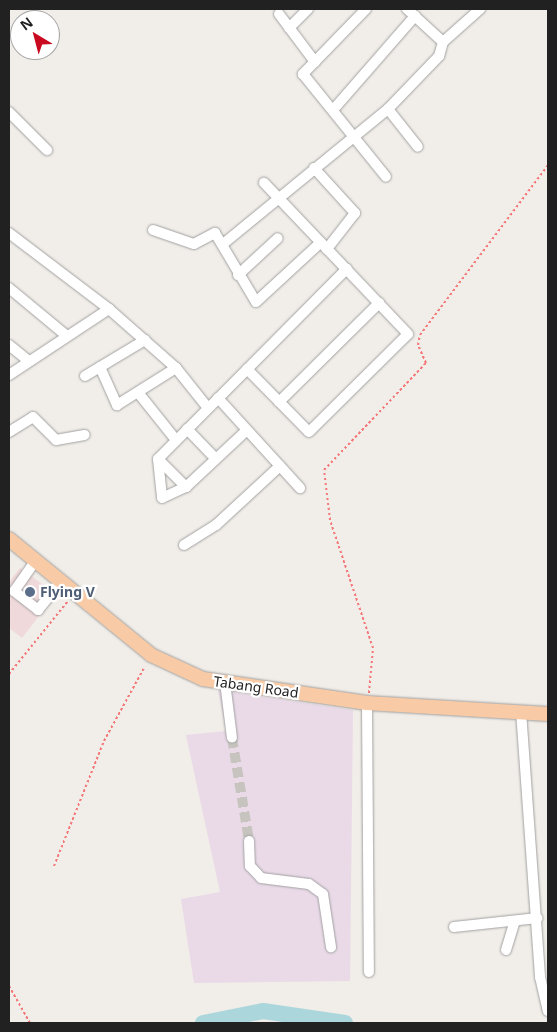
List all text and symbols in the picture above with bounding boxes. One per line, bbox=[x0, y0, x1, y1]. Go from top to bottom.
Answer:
north arrow bbox=[10, 10, 60, 60]
text: N bbox=[16, 12, 37, 34]
place label: Flying V bbox=[40, 584, 95, 600]
marker: Flying V bbox=[24, 586, 36, 598]
street label: Tabang Road bbox=[212, 673, 300, 701]

